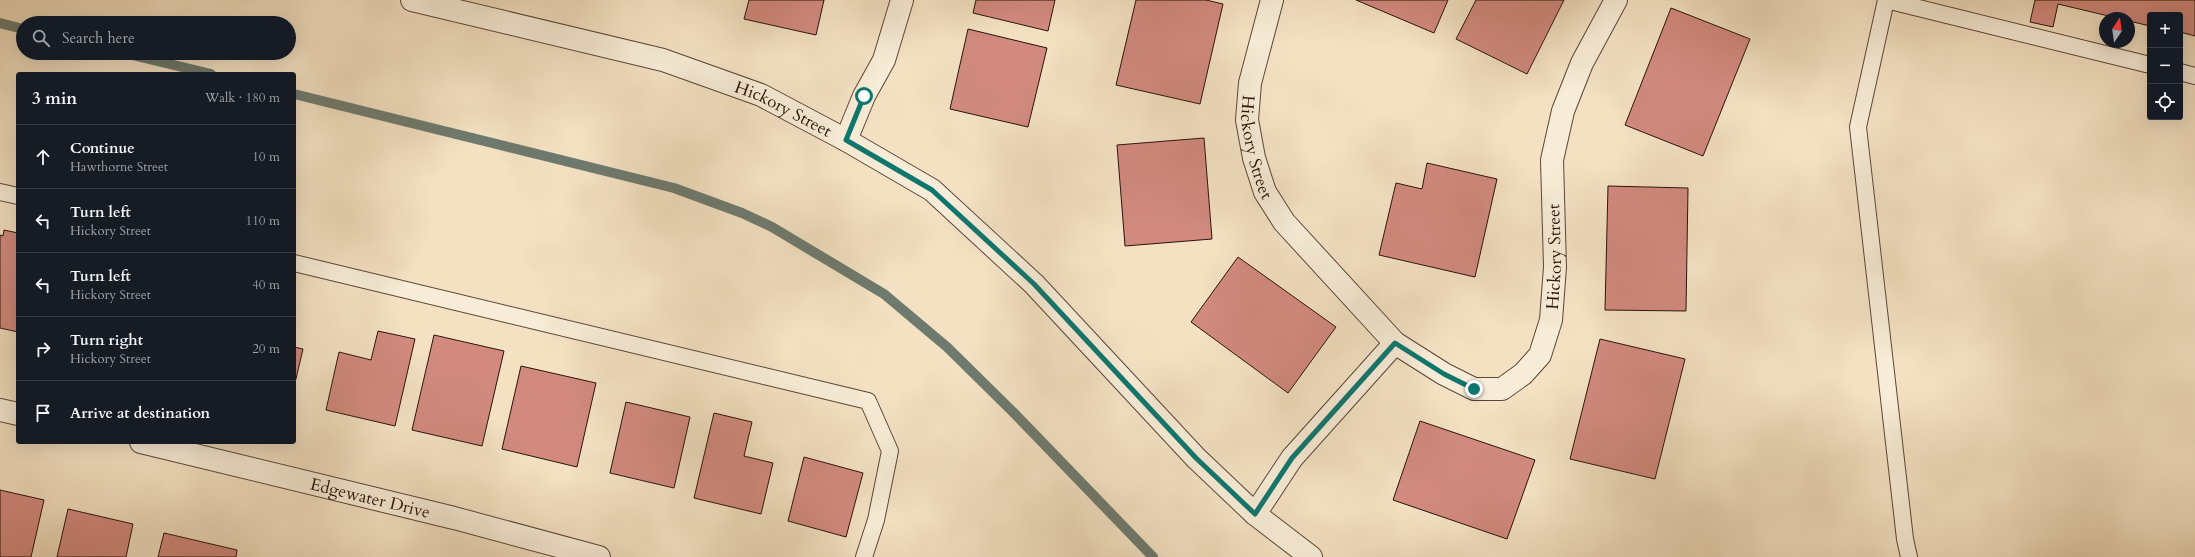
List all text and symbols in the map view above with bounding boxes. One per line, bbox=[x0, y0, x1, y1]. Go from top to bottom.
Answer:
north arrow bbox=[2099, 12, 2135, 48]
map controls bbox=[2147, 12, 2183, 120]
button: + bbox=[2147, 12, 2183, 48]
search box bbox=[16, 16, 296, 60]
icon: search bbox=[30, 27, 52, 49]
text: Search here bbox=[62, 28, 135, 48]
button: − bbox=[2147, 48, 2183, 84]
street label: Hickory Street bbox=[732, 76, 836, 143]
button: locate bbox=[2147, 84, 2183, 120]
text: 3 min bbox=[32, 87, 77, 110]
route start bbox=[855, 87, 873, 105]
text: Walk · 180 m bbox=[205, 89, 280, 107]
street label: Hickory Street bbox=[1235, 94, 1278, 204]
text: Continue bbox=[70, 138, 135, 158]
icon: ahead bbox=[32, 146, 54, 168]
text: 10 m bbox=[252, 148, 280, 166]
text: Hawthorne Street bbox=[70, 158, 168, 176]
text: Turn left bbox=[70, 202, 131, 222]
street label: Hickory Street bbox=[1541, 203, 1567, 310]
icon: left bbox=[32, 210, 54, 232]
text: 110 m bbox=[246, 212, 280, 230]
text: Hickory Street bbox=[70, 222, 151, 240]
text: Turn left bbox=[70, 266, 131, 286]
icon: left bbox=[32, 274, 54, 296]
text: 40 m bbox=[252, 276, 280, 294]
text: Hickory Street bbox=[70, 286, 151, 304]
text: Turn right bbox=[70, 330, 143, 350]
icon: right bbox=[32, 338, 54, 360]
text: 20 m bbox=[252, 340, 280, 358]
text: Hickory Street bbox=[70, 350, 151, 368]
route end bbox=[1465, 380, 1483, 398]
icon: arrive bbox=[32, 402, 54, 424]
text: Arrive at destination bbox=[70, 403, 210, 423]
street label: Edgewater Drive bbox=[308, 473, 433, 524]

